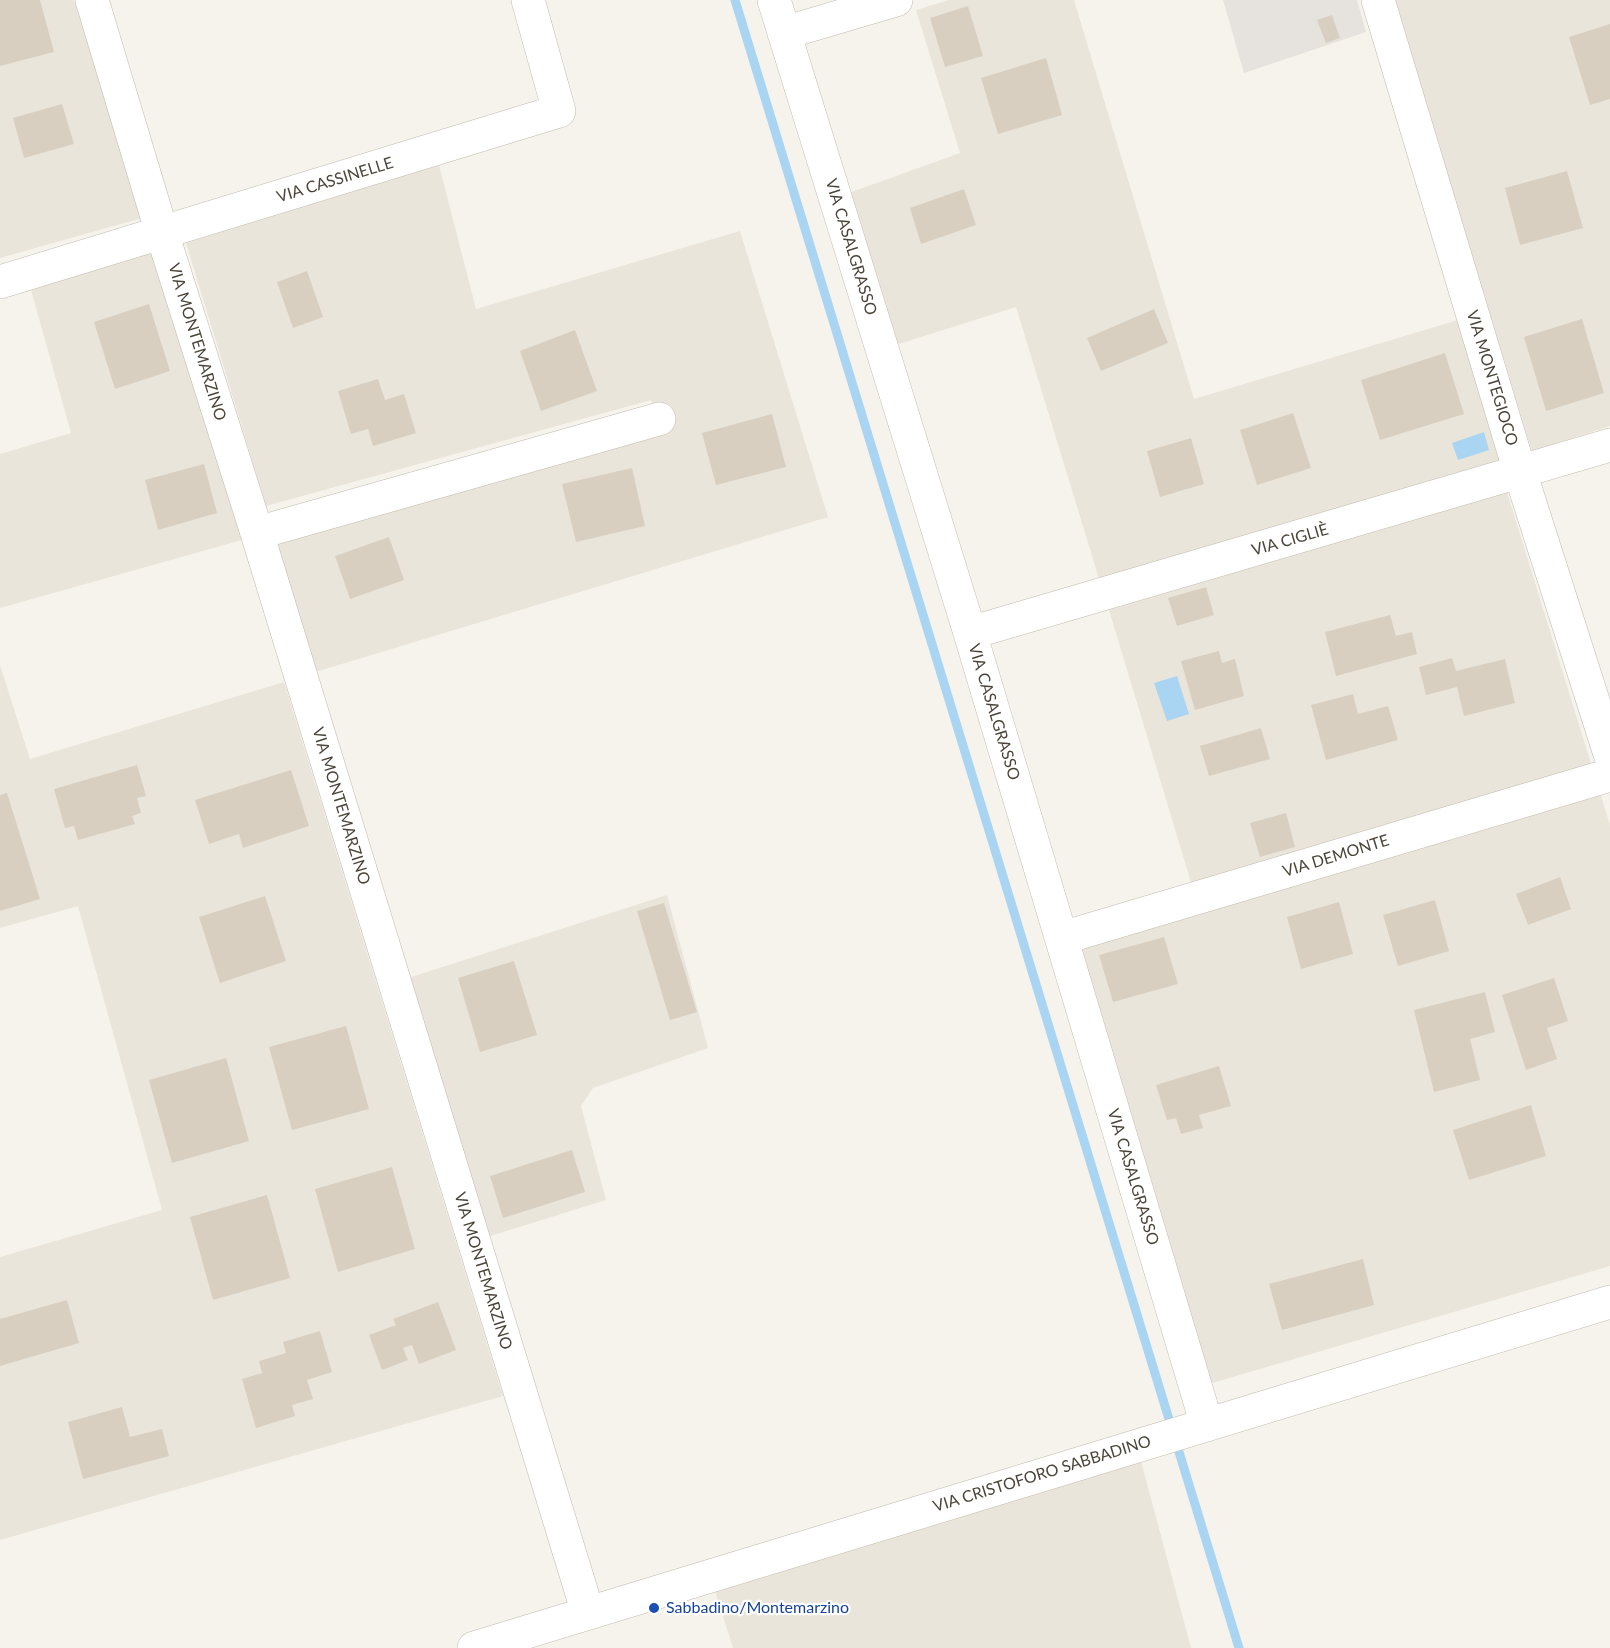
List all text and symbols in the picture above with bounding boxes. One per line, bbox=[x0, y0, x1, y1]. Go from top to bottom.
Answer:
street label: VIA CASSINELLE bbox=[274, 153, 396, 207]
street label: VIA CASALGRASSO bbox=[821, 177, 881, 317]
street label: VIA MONTEMARZINO bbox=[164, 261, 230, 423]
street label: VIA MONTEGIOCO bbox=[1462, 308, 1522, 448]
street label: VIA CIGLIÈ bbox=[1249, 520, 1331, 560]
street label: VIA CASALGRASSO bbox=[964, 642, 1024, 782]
street label: VIA MONTEMARZINO bbox=[308, 725, 374, 887]
street label: VIA DEMONTE bbox=[1280, 831, 1392, 881]
street label: VIA CASALGRASSO bbox=[1103, 1107, 1163, 1247]
street label: VIA MONTEMARZINO bbox=[450, 1190, 516, 1352]
street label: VIA CRISTOFORO SABBADINO bbox=[931, 1432, 1153, 1516]
place label: Sabbadino/Montemarzino bbox=[666, 1598, 849, 1618]
marker: Sabbadino/Montemarzino bbox=[647, 1601, 661, 1615]

